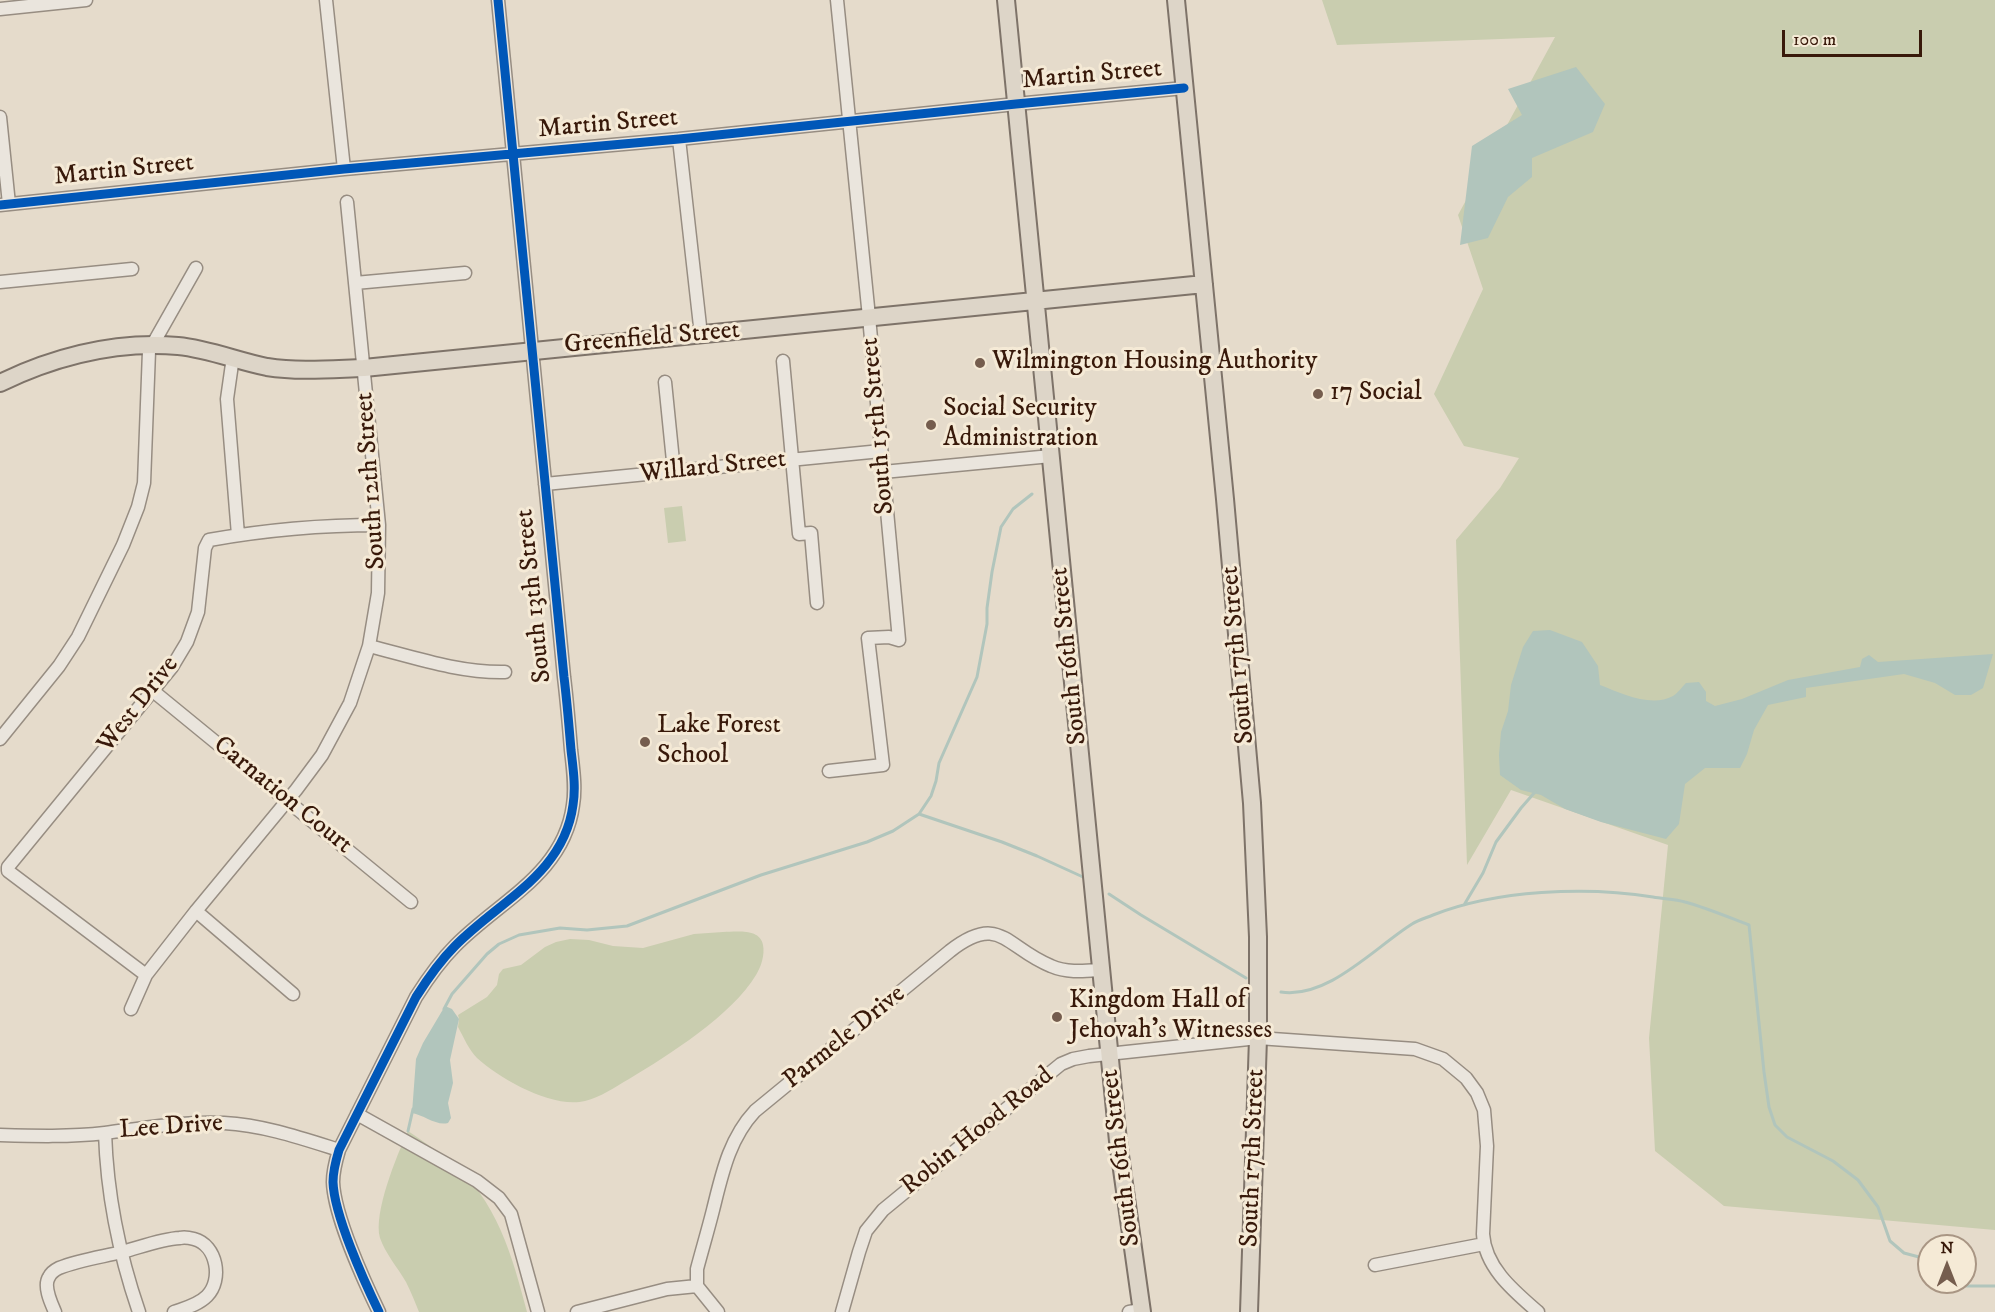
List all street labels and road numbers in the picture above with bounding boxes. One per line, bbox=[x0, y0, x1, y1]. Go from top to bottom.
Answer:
street label: Martin Street bbox=[1021, 54, 1163, 98]
street label: Martin Street bbox=[537, 103, 679, 147]
street label: Martin Street bbox=[53, 148, 195, 194]
street label: Greenfield Street bbox=[563, 316, 741, 362]
street label: South 15th Street bbox=[856, 336, 902, 516]
street label: South 12th Street bbox=[350, 391, 394, 571]
street label: Willard Street bbox=[638, 445, 788, 491]
street label: South 13th Street bbox=[510, 508, 560, 684]
street label: South 17th Street bbox=[1216, 565, 1262, 745]
street label: South 16th Street bbox=[1045, 566, 1095, 746]
street label: West Drive bbox=[92, 651, 186, 759]
street label: Carnation Court bbox=[206, 730, 358, 862]
street label: Parmele Drive bbox=[778, 979, 912, 1097]
street label: Robin Hood Road bbox=[896, 1061, 1060, 1203]
street label: South 16th Street bbox=[1096, 1068, 1148, 1248]
street label: South 17th Street bbox=[1235, 1068, 1273, 1248]
street label: Lee Drive bbox=[118, 1109, 224, 1147]

